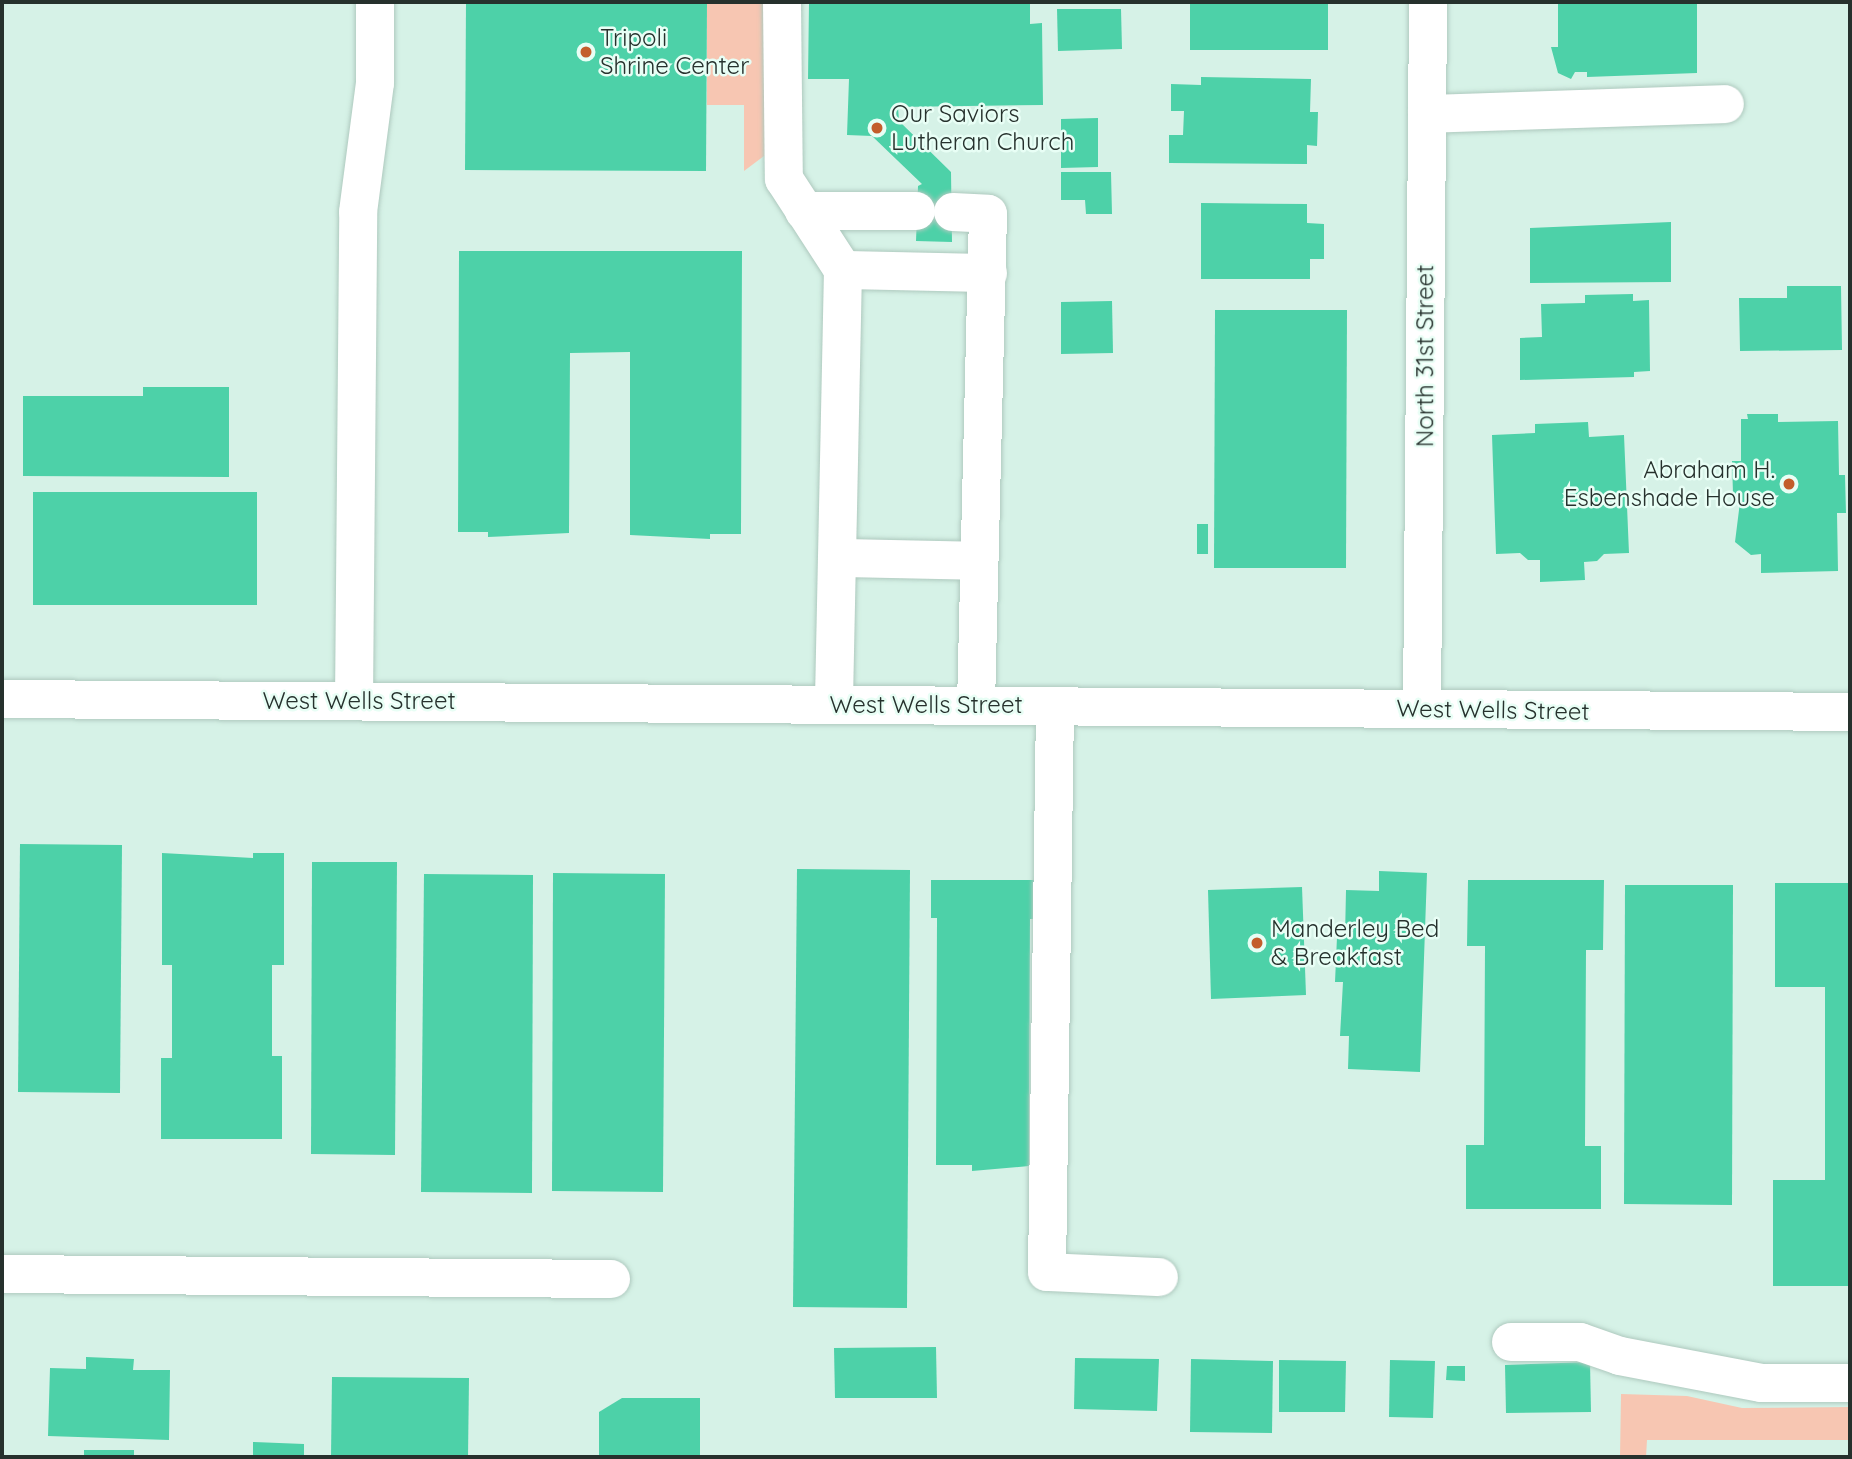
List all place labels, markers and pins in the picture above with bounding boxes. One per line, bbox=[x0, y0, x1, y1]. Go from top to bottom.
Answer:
place label: Tripoli Shrine Center bbox=[600, 24, 749, 80]
marker: Tripoli Shrine Center bbox=[578, 44, 594, 60]
place label: Our Saviors Lutheran Church bbox=[891, 100, 1074, 156]
marker: Our Saviors Lutheran Church bbox=[869, 120, 885, 136]
place label: Abraham H. Esbenshade House bbox=[1564, 456, 1775, 512]
marker: Abraham H. Esbenshade House bbox=[1781, 476, 1797, 492]
place label: Manderley Bed & Breakfast bbox=[1271, 915, 1439, 971]
marker: Manderley Bed & Breakfast bbox=[1249, 935, 1265, 951]

